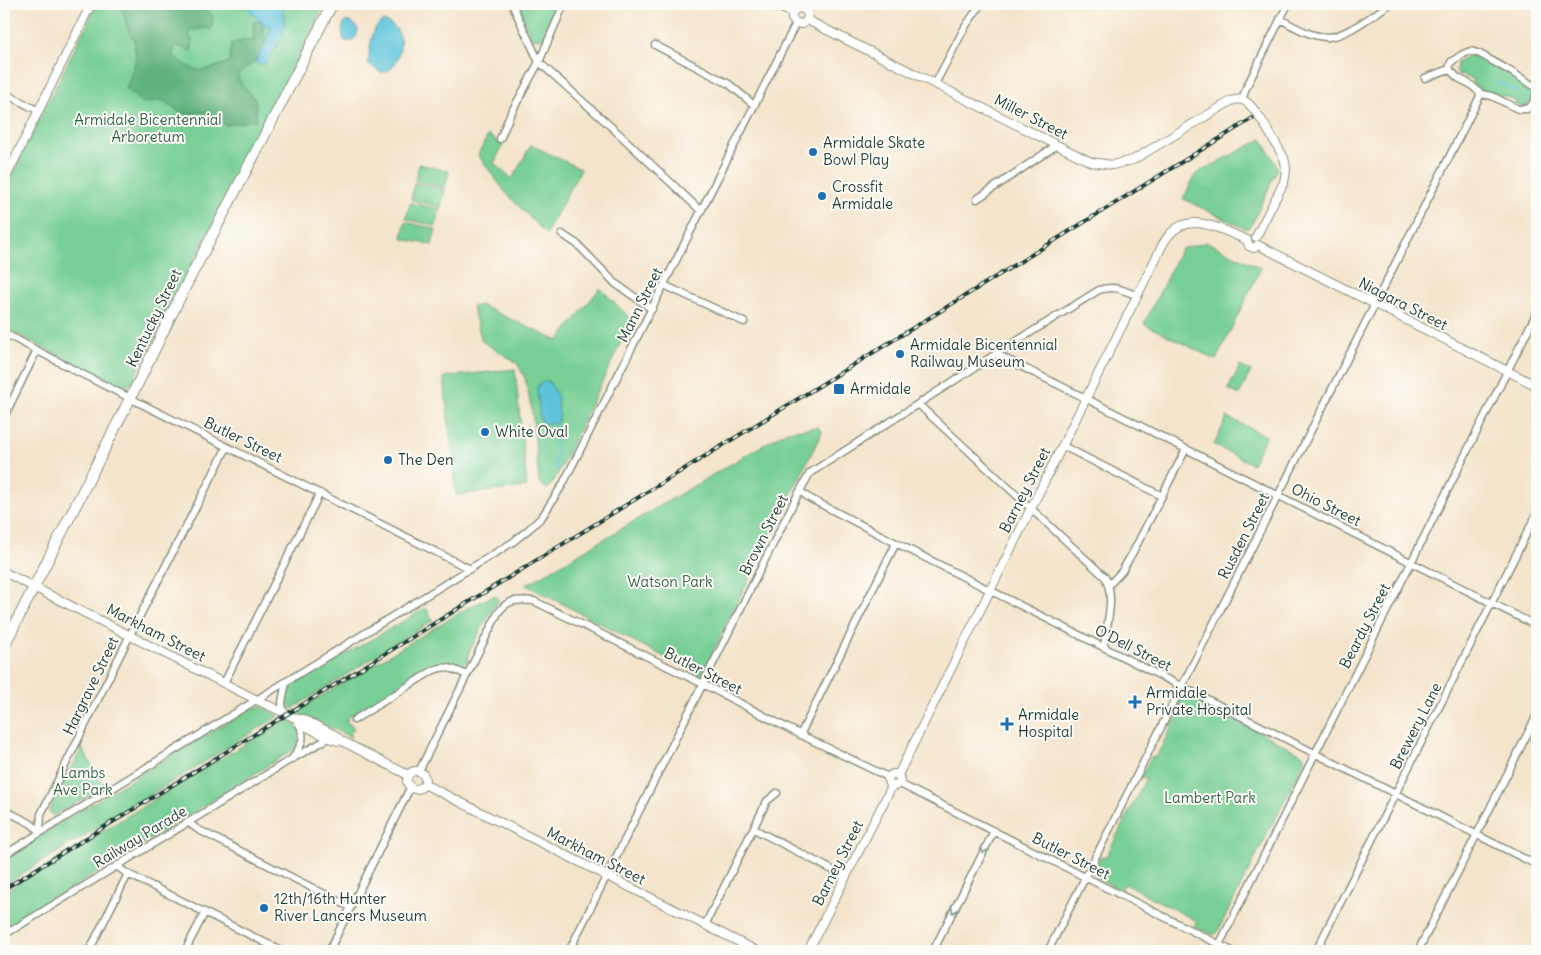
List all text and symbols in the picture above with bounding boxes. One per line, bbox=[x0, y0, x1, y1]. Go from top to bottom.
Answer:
street label: Miller Street bbox=[991, 90, 1071, 143]
park label: Armidale Bicentennial Arboretum bbox=[74, 110, 222, 146]
place label: Armidale Skate Bowl Play bbox=[823, 133, 925, 169]
marker: Armidale Skate Bowl Play bbox=[807, 146, 819, 158]
place label: Crossfit Armidale bbox=[832, 177, 893, 213]
marker: Crossfit Armidale bbox=[816, 190, 828, 202]
street label: Mann Street bbox=[613, 264, 667, 345]
street label: Kentucky Street bbox=[122, 266, 185, 370]
street label: Niagara Street bbox=[1356, 273, 1451, 334]
place label: Armidale Bicentennial Railway Museum bbox=[910, 335, 1057, 371]
marker: Armidale Bicentennial Railway Museum bbox=[894, 348, 906, 360]
place label: Armidale bbox=[850, 379, 911, 398]
marker: Armidale bbox=[832, 382, 846, 396]
street label: Butler Street bbox=[201, 412, 285, 467]
place label: White Oval bbox=[495, 422, 568, 441]
marker: White Oval bbox=[479, 426, 491, 438]
street label: Barney Street bbox=[995, 444, 1054, 536]
place label: The Den bbox=[398, 450, 454, 469]
marker: The Den bbox=[382, 454, 394, 466]
street label: Ohio Street bbox=[1288, 479, 1364, 530]
street label: Rusden Street bbox=[1214, 490, 1273, 582]
street label: Brown Street bbox=[735, 491, 792, 578]
park label: Watson Park bbox=[627, 572, 713, 591]
street label: Beardy Street bbox=[1335, 580, 1394, 672]
street label: Markham Street bbox=[104, 599, 209, 666]
street label: O'Dell Street bbox=[1092, 620, 1175, 675]
street label: Hargrave Street bbox=[59, 633, 123, 738]
street label: Butler Street bbox=[661, 643, 745, 698]
street label: Brewery Lane bbox=[1386, 679, 1446, 772]
place label: Armidale Private Hospital bbox=[1146, 683, 1252, 719]
marker: Armidale Private Hospital bbox=[1128, 695, 1142, 709]
place label: Armidale Hospital bbox=[1018, 705, 1079, 741]
marker: Armidale Hospital bbox=[1000, 717, 1014, 731]
park label: Lambs Ave Park bbox=[53, 763, 113, 799]
park label: Lambert Park bbox=[1164, 788, 1256, 807]
street label: Railway Parade bbox=[90, 801, 190, 872]
street label: Barney Street bbox=[808, 817, 867, 909]
street label: Markham Street bbox=[544, 822, 649, 889]
street label: Butler Street bbox=[1029, 828, 1113, 883]
one-way arrow bbox=[980, 845, 990, 854]
place label: 12th/16th Hunter River Lancers Museum bbox=[274, 889, 427, 925]
marker: 12th/16th Hunter River Lancers Museum bbox=[258, 902, 270, 914]
one-way arrow bbox=[950, 905, 960, 914]

